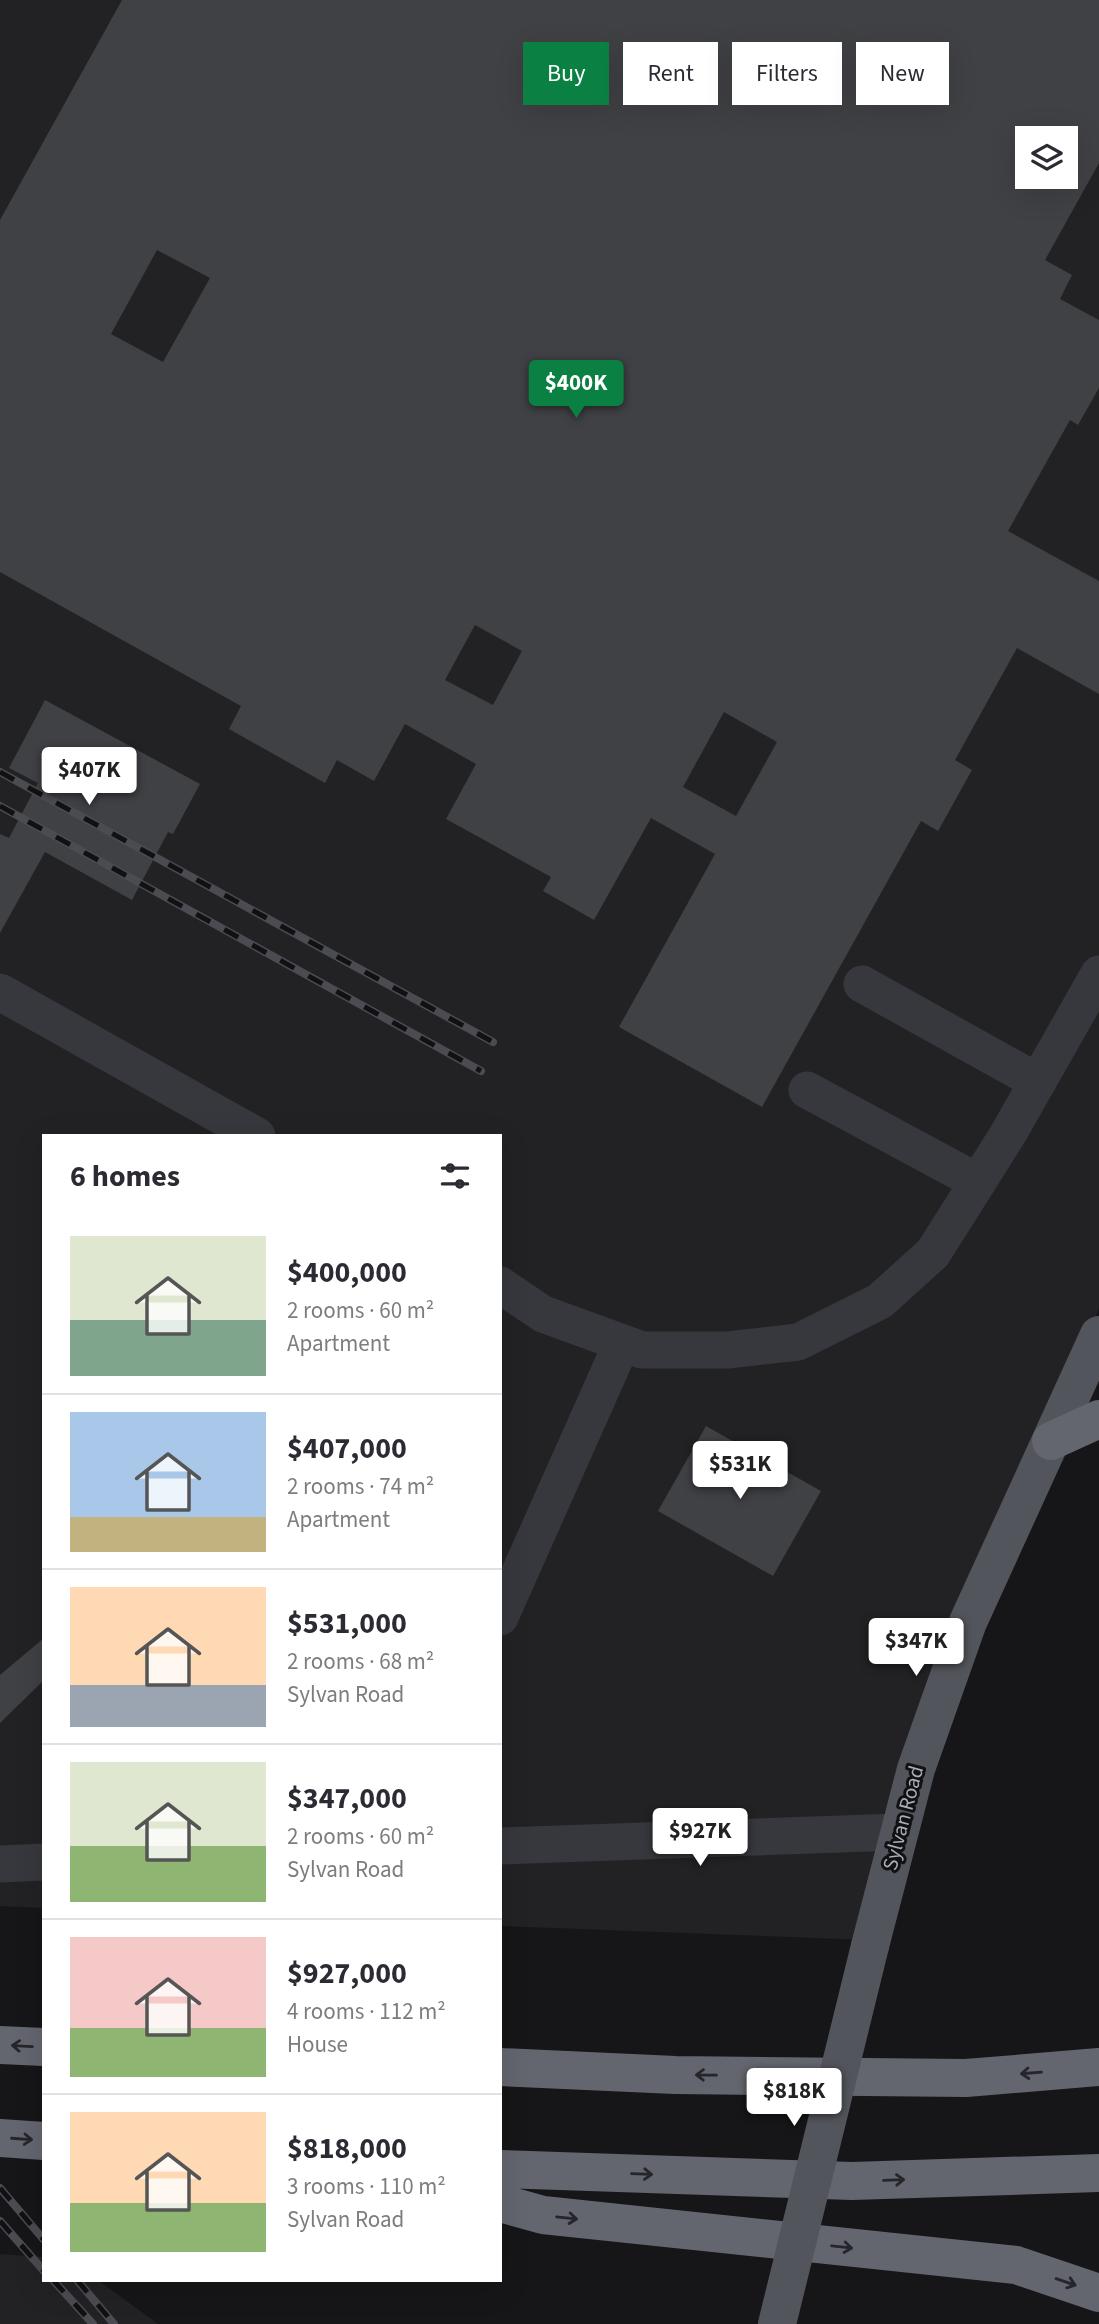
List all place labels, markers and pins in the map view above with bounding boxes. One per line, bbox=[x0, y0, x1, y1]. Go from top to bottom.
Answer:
pin: $400K bbox=[527, 360, 625, 420]
pin: $407K bbox=[40, 748, 138, 807]
pin: $531K bbox=[691, 1442, 789, 1501]
pin: $347K bbox=[867, 1618, 965, 1678]
pin: $927K bbox=[651, 1808, 749, 1868]
pin: $818K bbox=[745, 2068, 843, 2128]

